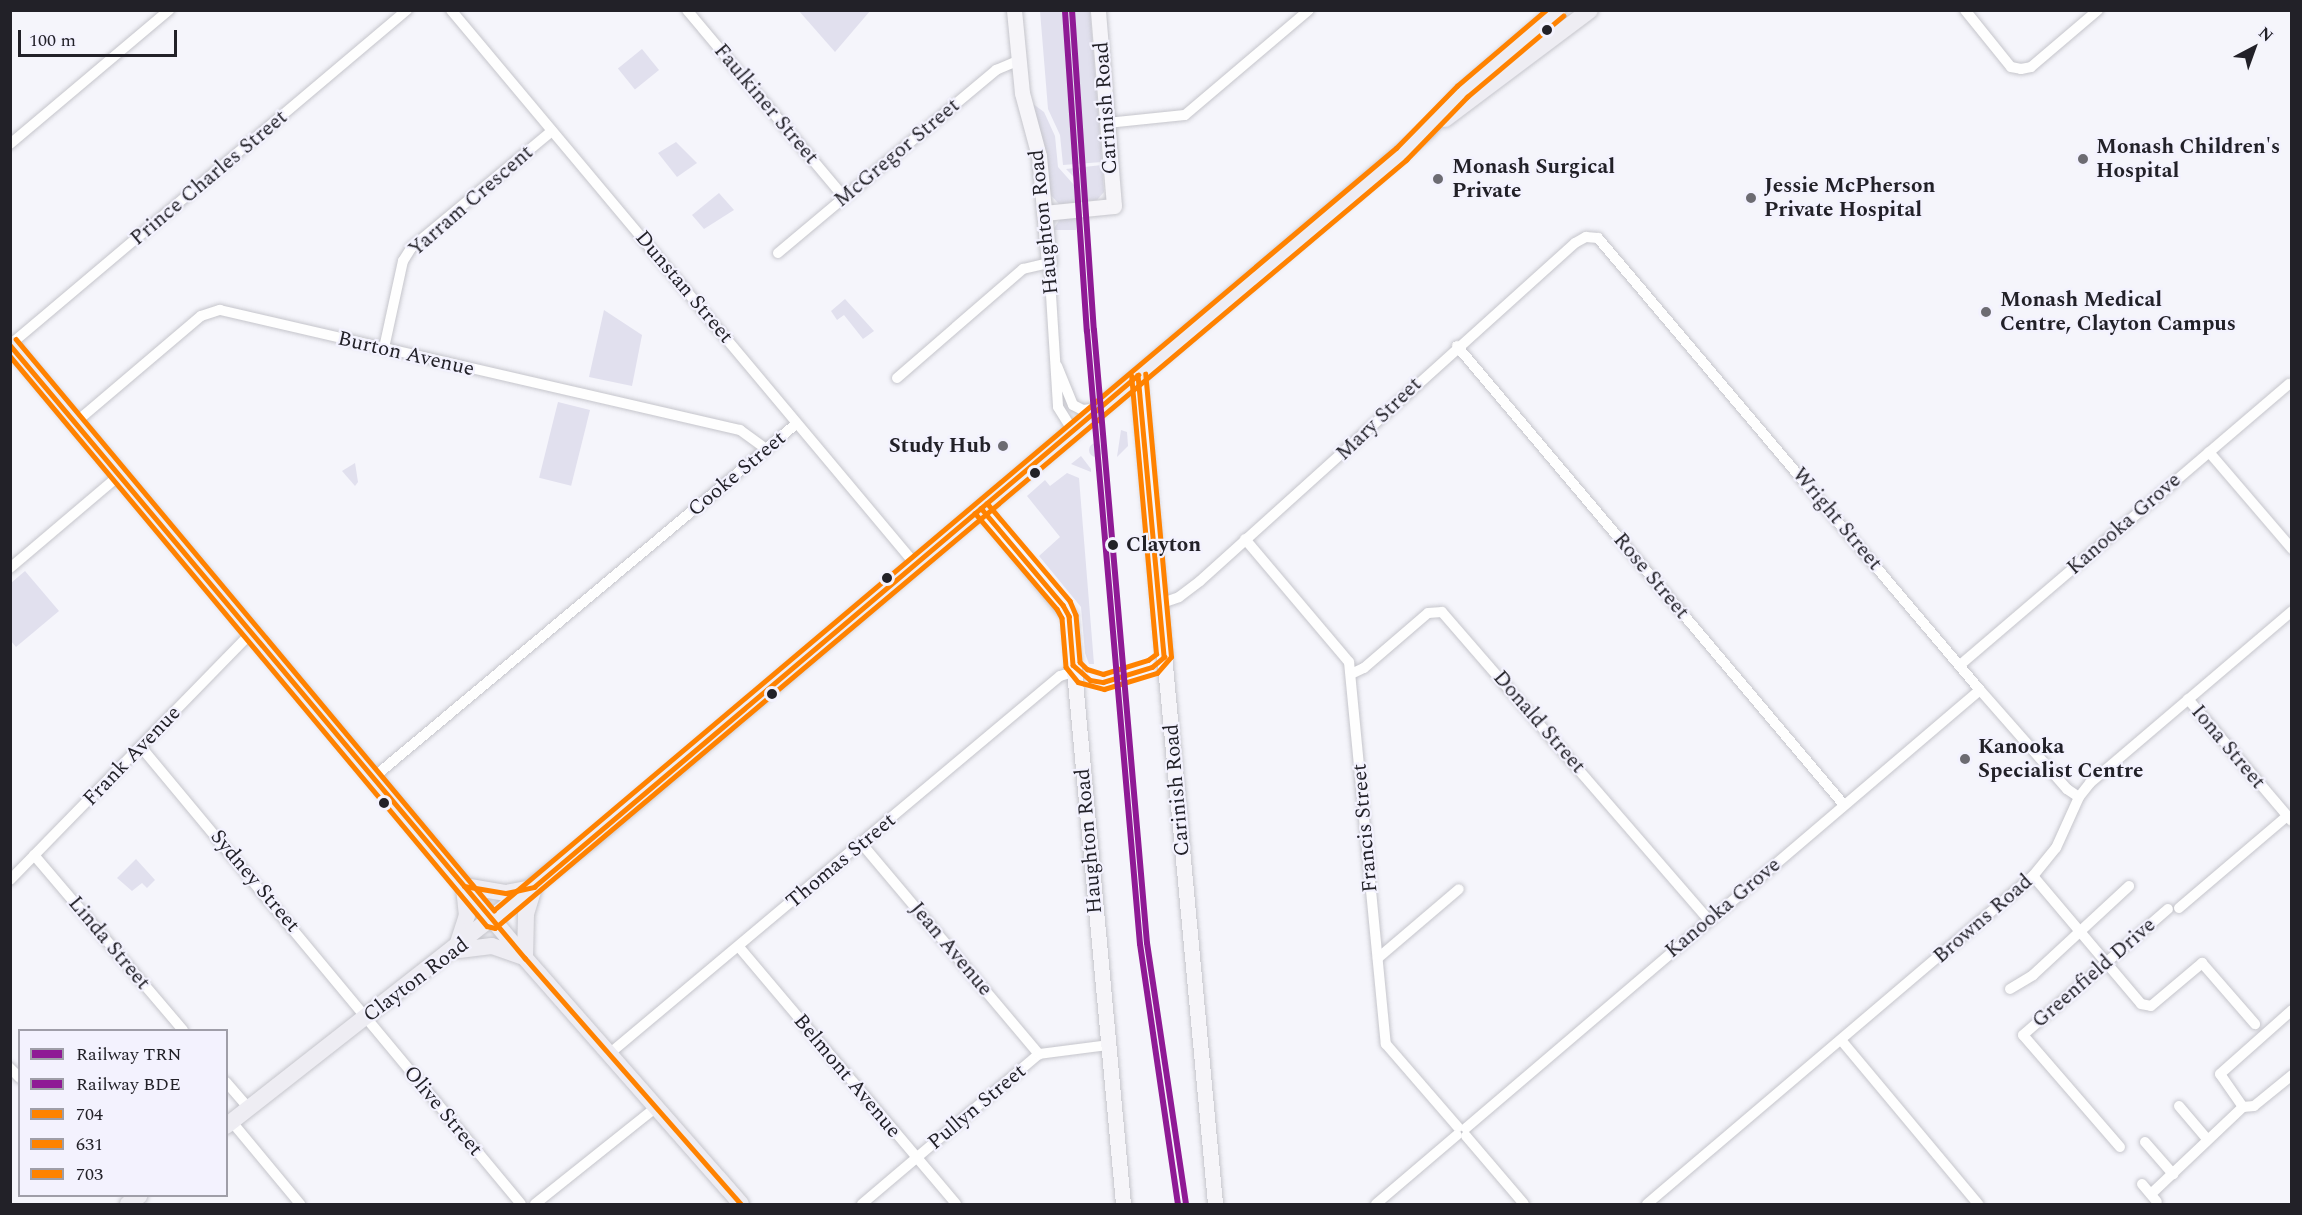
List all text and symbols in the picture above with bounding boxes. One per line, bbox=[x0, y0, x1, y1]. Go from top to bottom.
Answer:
scale bar bbox=[21, 18, 180, 56]
north arrow bbox=[2224, 18, 2284, 78]
text: N bbox=[2253, 21, 2279, 48]
unlabelled marker bbox=[1541, 24, 1553, 36]
text: 100 m bbox=[29, 27, 76, 54]
street label: Faulkiner Street bbox=[708, 39, 824, 169]
street label: Carinish Road bbox=[1089, 41, 1123, 175]
street label: McGregor Street bbox=[829, 93, 965, 213]
street label: Prince Charles Street bbox=[125, 105, 293, 251]
place label: Monash Children's Hospital bbox=[2096, 134, 2280, 184]
street label: Yarram Crescent bbox=[403, 140, 539, 262]
street label: Haughton Road bbox=[1024, 148, 1064, 296]
marker: Monash Children's Hospital bbox=[2074, 150, 2092, 168]
place label: Monash Surgical Private bbox=[1452, 154, 1615, 204]
marker: Monash Surgical Private bbox=[1429, 170, 1447, 188]
place label: Jessie McPherson Private Hospital bbox=[1764, 173, 1935, 223]
marker: Jessie McPherson Private Hospital bbox=[1742, 189, 1760, 207]
street label: Dunstan Street bbox=[630, 226, 738, 348]
place label: Monash Medical Centre, Clayton Campus bbox=[2000, 287, 2236, 337]
marker: Monash Medical Centre, Clayton Campus bbox=[1977, 303, 1995, 321]
street label: Burton Avenue bbox=[335, 326, 477, 382]
street label: Mary Street bbox=[1331, 372, 1427, 466]
street label: Cooke Street bbox=[683, 426, 791, 522]
place label: Study Hub bbox=[889, 433, 991, 459]
marker: Study Hub bbox=[996, 439, 1010, 453]
street label: Wright Street bbox=[1787, 462, 1887, 576]
unlabelled marker bbox=[1029, 467, 1041, 479]
street label: Kanooka Grove bbox=[2062, 468, 2186, 580]
street label: Rose Street bbox=[1608, 528, 1694, 624]
place label: Clayton bbox=[1126, 532, 1201, 558]
marker: Clayton bbox=[1104, 536, 1122, 554]
unlabelled marker bbox=[881, 572, 893, 584]
street label: Donald Street bbox=[1487, 665, 1591, 779]
unlabelled marker bbox=[766, 688, 778, 700]
street label: Iona Street bbox=[2185, 700, 2271, 794]
street label: Frank Avenue bbox=[78, 701, 186, 811]
street label: Carinish Road bbox=[1159, 723, 1195, 857]
place label: Kanooka Specialist Centre bbox=[1978, 734, 2143, 784]
marker: Kanooka Specialist Centre bbox=[1956, 750, 1974, 768]
street label: Francis Street bbox=[1347, 762, 1383, 894]
street label: Haughton Road bbox=[1070, 767, 1108, 915]
unlabelled marker bbox=[378, 797, 390, 809]
street label: Thomas Street bbox=[781, 808, 901, 914]
street label: Sydney Street bbox=[205, 825, 305, 937]
street label: Kanooka Grove bbox=[1660, 852, 1786, 964]
street label: Browns Road bbox=[1928, 869, 2038, 969]
street label: Linda Street bbox=[63, 891, 155, 995]
street label: Jean Avenue bbox=[904, 897, 998, 1001]
street label: Greenfield Drive bbox=[2027, 913, 2161, 1033]
street label: Clayton Road bbox=[358, 932, 474, 1028]
street label: Belmont Avenue bbox=[788, 1009, 906, 1143]
legend bbox=[18, 1029, 228, 1197]
text: Railway TRN bbox=[76, 1041, 182, 1068]
street label: Pullyn Street bbox=[923, 1059, 1031, 1155]
street label: Olive Street bbox=[398, 1061, 488, 1161]
text: Railway BDE bbox=[76, 1071, 181, 1098]
text: 704 bbox=[76, 1101, 103, 1128]
text: 631 bbox=[76, 1131, 103, 1158]
text: 703 bbox=[76, 1161, 103, 1188]

